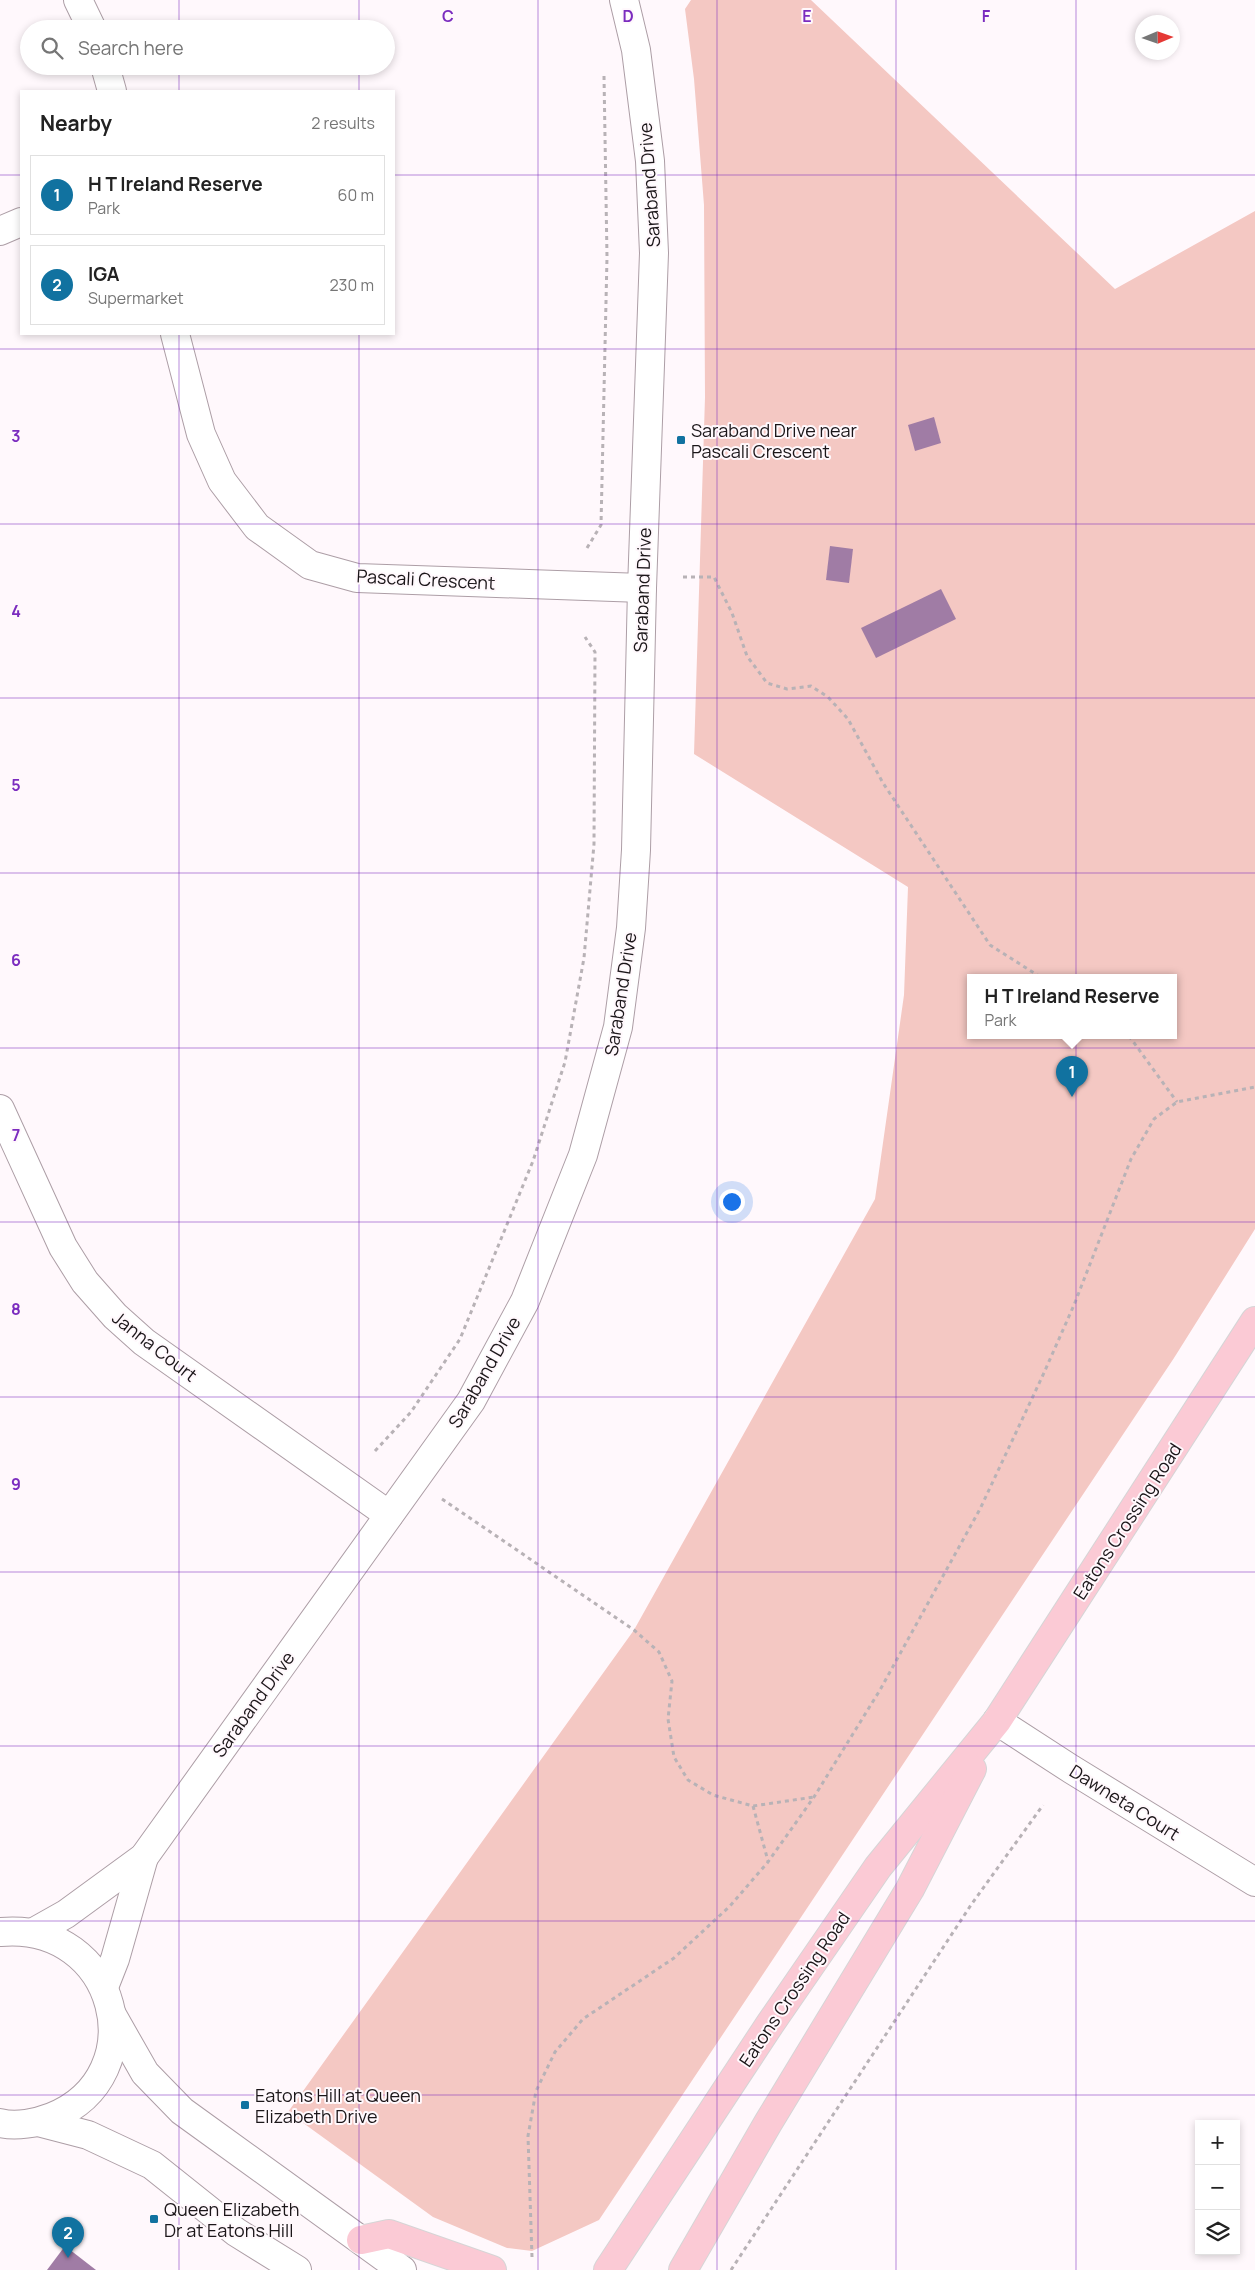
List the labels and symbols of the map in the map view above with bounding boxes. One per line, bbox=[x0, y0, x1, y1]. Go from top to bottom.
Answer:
text: C bbox=[442, 5, 454, 27]
text: D bbox=[622, 5, 634, 27]
text: E bbox=[802, 5, 812, 27]
text: F bbox=[982, 5, 991, 27]
north arrow bbox=[1135, 15, 1180, 60]
street label: Saraband Drive bbox=[633, 122, 665, 248]
place label: Saraband Drive near Pascali Crescent bbox=[691, 418, 857, 463]
text: 3 bbox=[11, 425, 21, 447]
marker: Saraband Drive near Pascali Crescent bbox=[675, 434, 687, 446]
street label: Saraband Drive bbox=[628, 527, 656, 653]
street label: Pascali Crescent bbox=[356, 563, 496, 595]
text: 4 bbox=[11, 600, 21, 622]
text: 5 bbox=[11, 774, 21, 796]
street label: Saraband Drive bbox=[598, 930, 642, 1058]
text: 6 bbox=[11, 949, 21, 971]
pin: 1 bbox=[1056, 1056, 1088, 1097]
text: 7 bbox=[12, 1124, 20, 1146]
your location bbox=[719, 1189, 745, 1215]
text: 8 bbox=[11, 1298, 21, 1320]
street label: Janna Court bbox=[108, 1305, 202, 1387]
street label: Saraband Drive bbox=[442, 1312, 526, 1432]
street label: Eatons Crossing Road bbox=[1067, 1438, 1187, 1604]
text: 9 bbox=[11, 1473, 21, 1495]
street label: Saraband Drive bbox=[207, 1646, 299, 1762]
street label: Dawneta Court bbox=[1065, 1759, 1185, 1845]
street label: Eatons Crossing Road bbox=[733, 1907, 855, 2071]
place label: Eatons Hill at Queen Elizabeth Drive bbox=[255, 2083, 421, 2128]
marker: Eatons Hill at Queen Elizabeth Drive bbox=[239, 2099, 251, 2111]
place label: Queen Elizabeth Dr at Eatons Hill bbox=[164, 2197, 300, 2242]
marker: Queen Elizabeth Dr at Eatons Hill bbox=[148, 2213, 160, 2225]
pin: 2 bbox=[52, 2217, 84, 2258]

